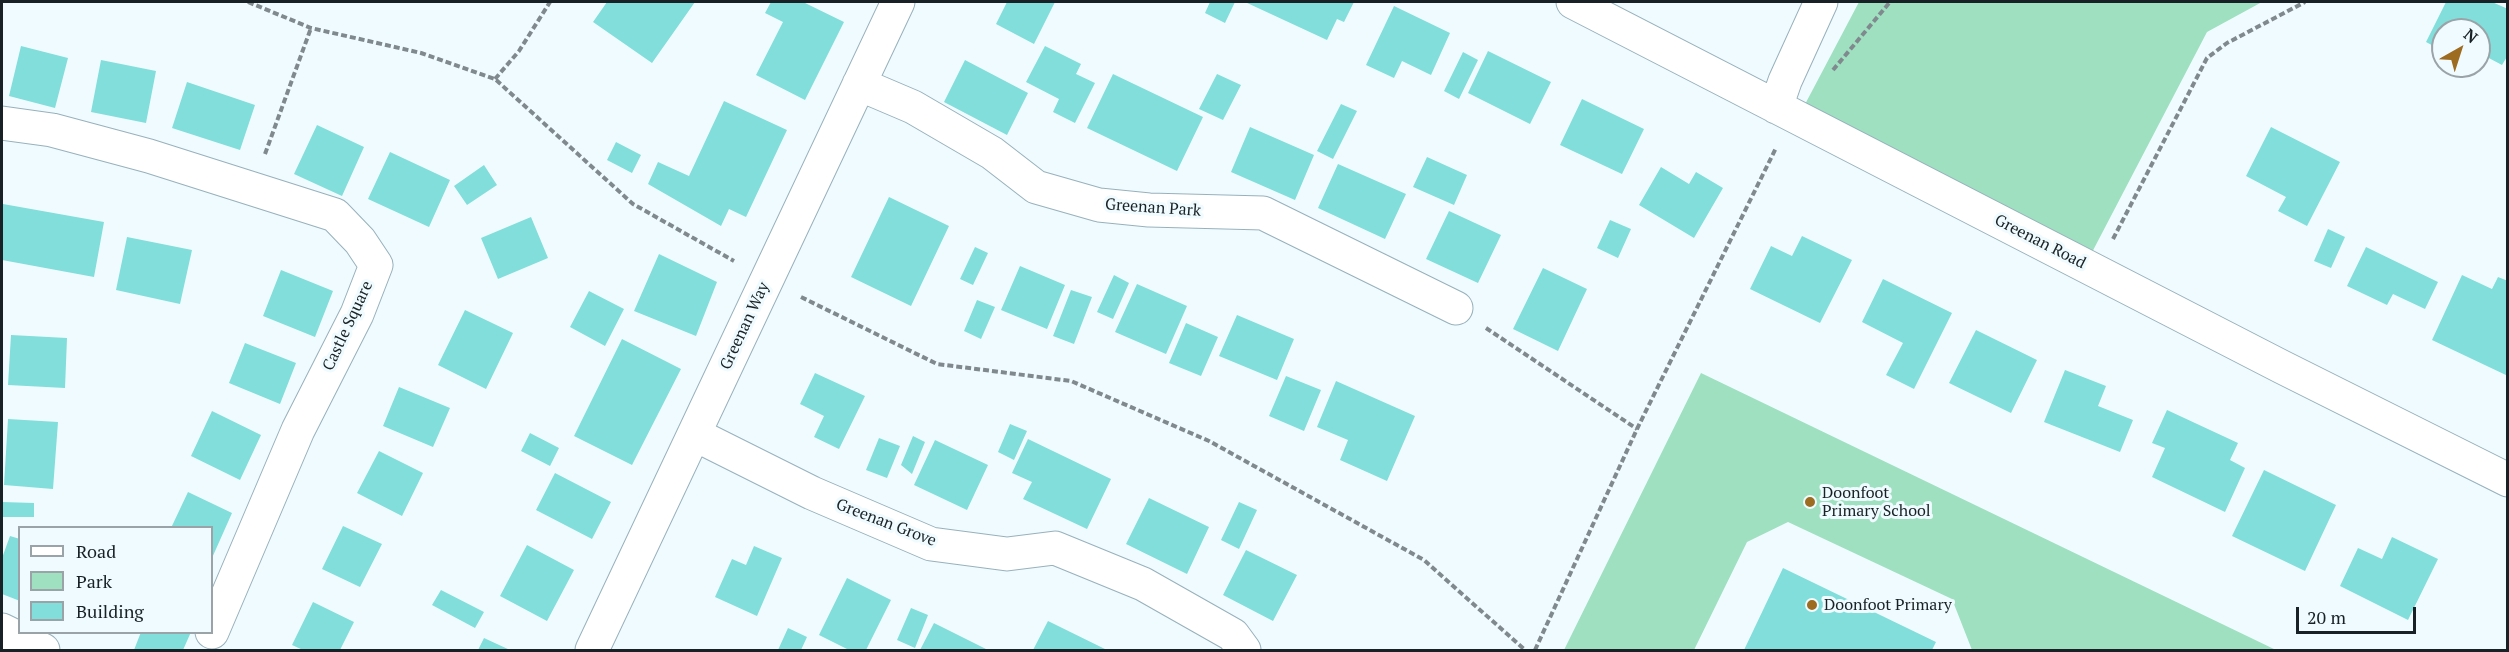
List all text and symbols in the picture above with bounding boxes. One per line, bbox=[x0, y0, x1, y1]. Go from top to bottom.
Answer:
north arrow bbox=[2431, 18, 2491, 78]
text: N bbox=[2459, 23, 2483, 48]
street label: Greenan Park bbox=[1104, 195, 1202, 221]
street label: Greenan Road bbox=[1991, 211, 2089, 273]
street label: Castle Square bbox=[319, 278, 377, 374]
street label: Greenan Way bbox=[716, 279, 774, 373]
place label: Doonfoot Primary School bbox=[1822, 483, 1931, 521]
street label: Greenan Grove bbox=[833, 495, 939, 551]
marker: Doonfoot Primary School bbox=[1803, 495, 1817, 509]
legend bbox=[18, 526, 213, 634]
text: Road bbox=[76, 539, 116, 563]
text: Park bbox=[76, 569, 112, 593]
place label: Doonfoot Primary bbox=[1824, 595, 1952, 615]
scale bar bbox=[2299, 595, 2419, 633]
marker: Doonfoot Primary bbox=[1805, 598, 1819, 612]
text: Building bbox=[76, 599, 144, 623]
text: 20 m bbox=[2307, 605, 2346, 629]

